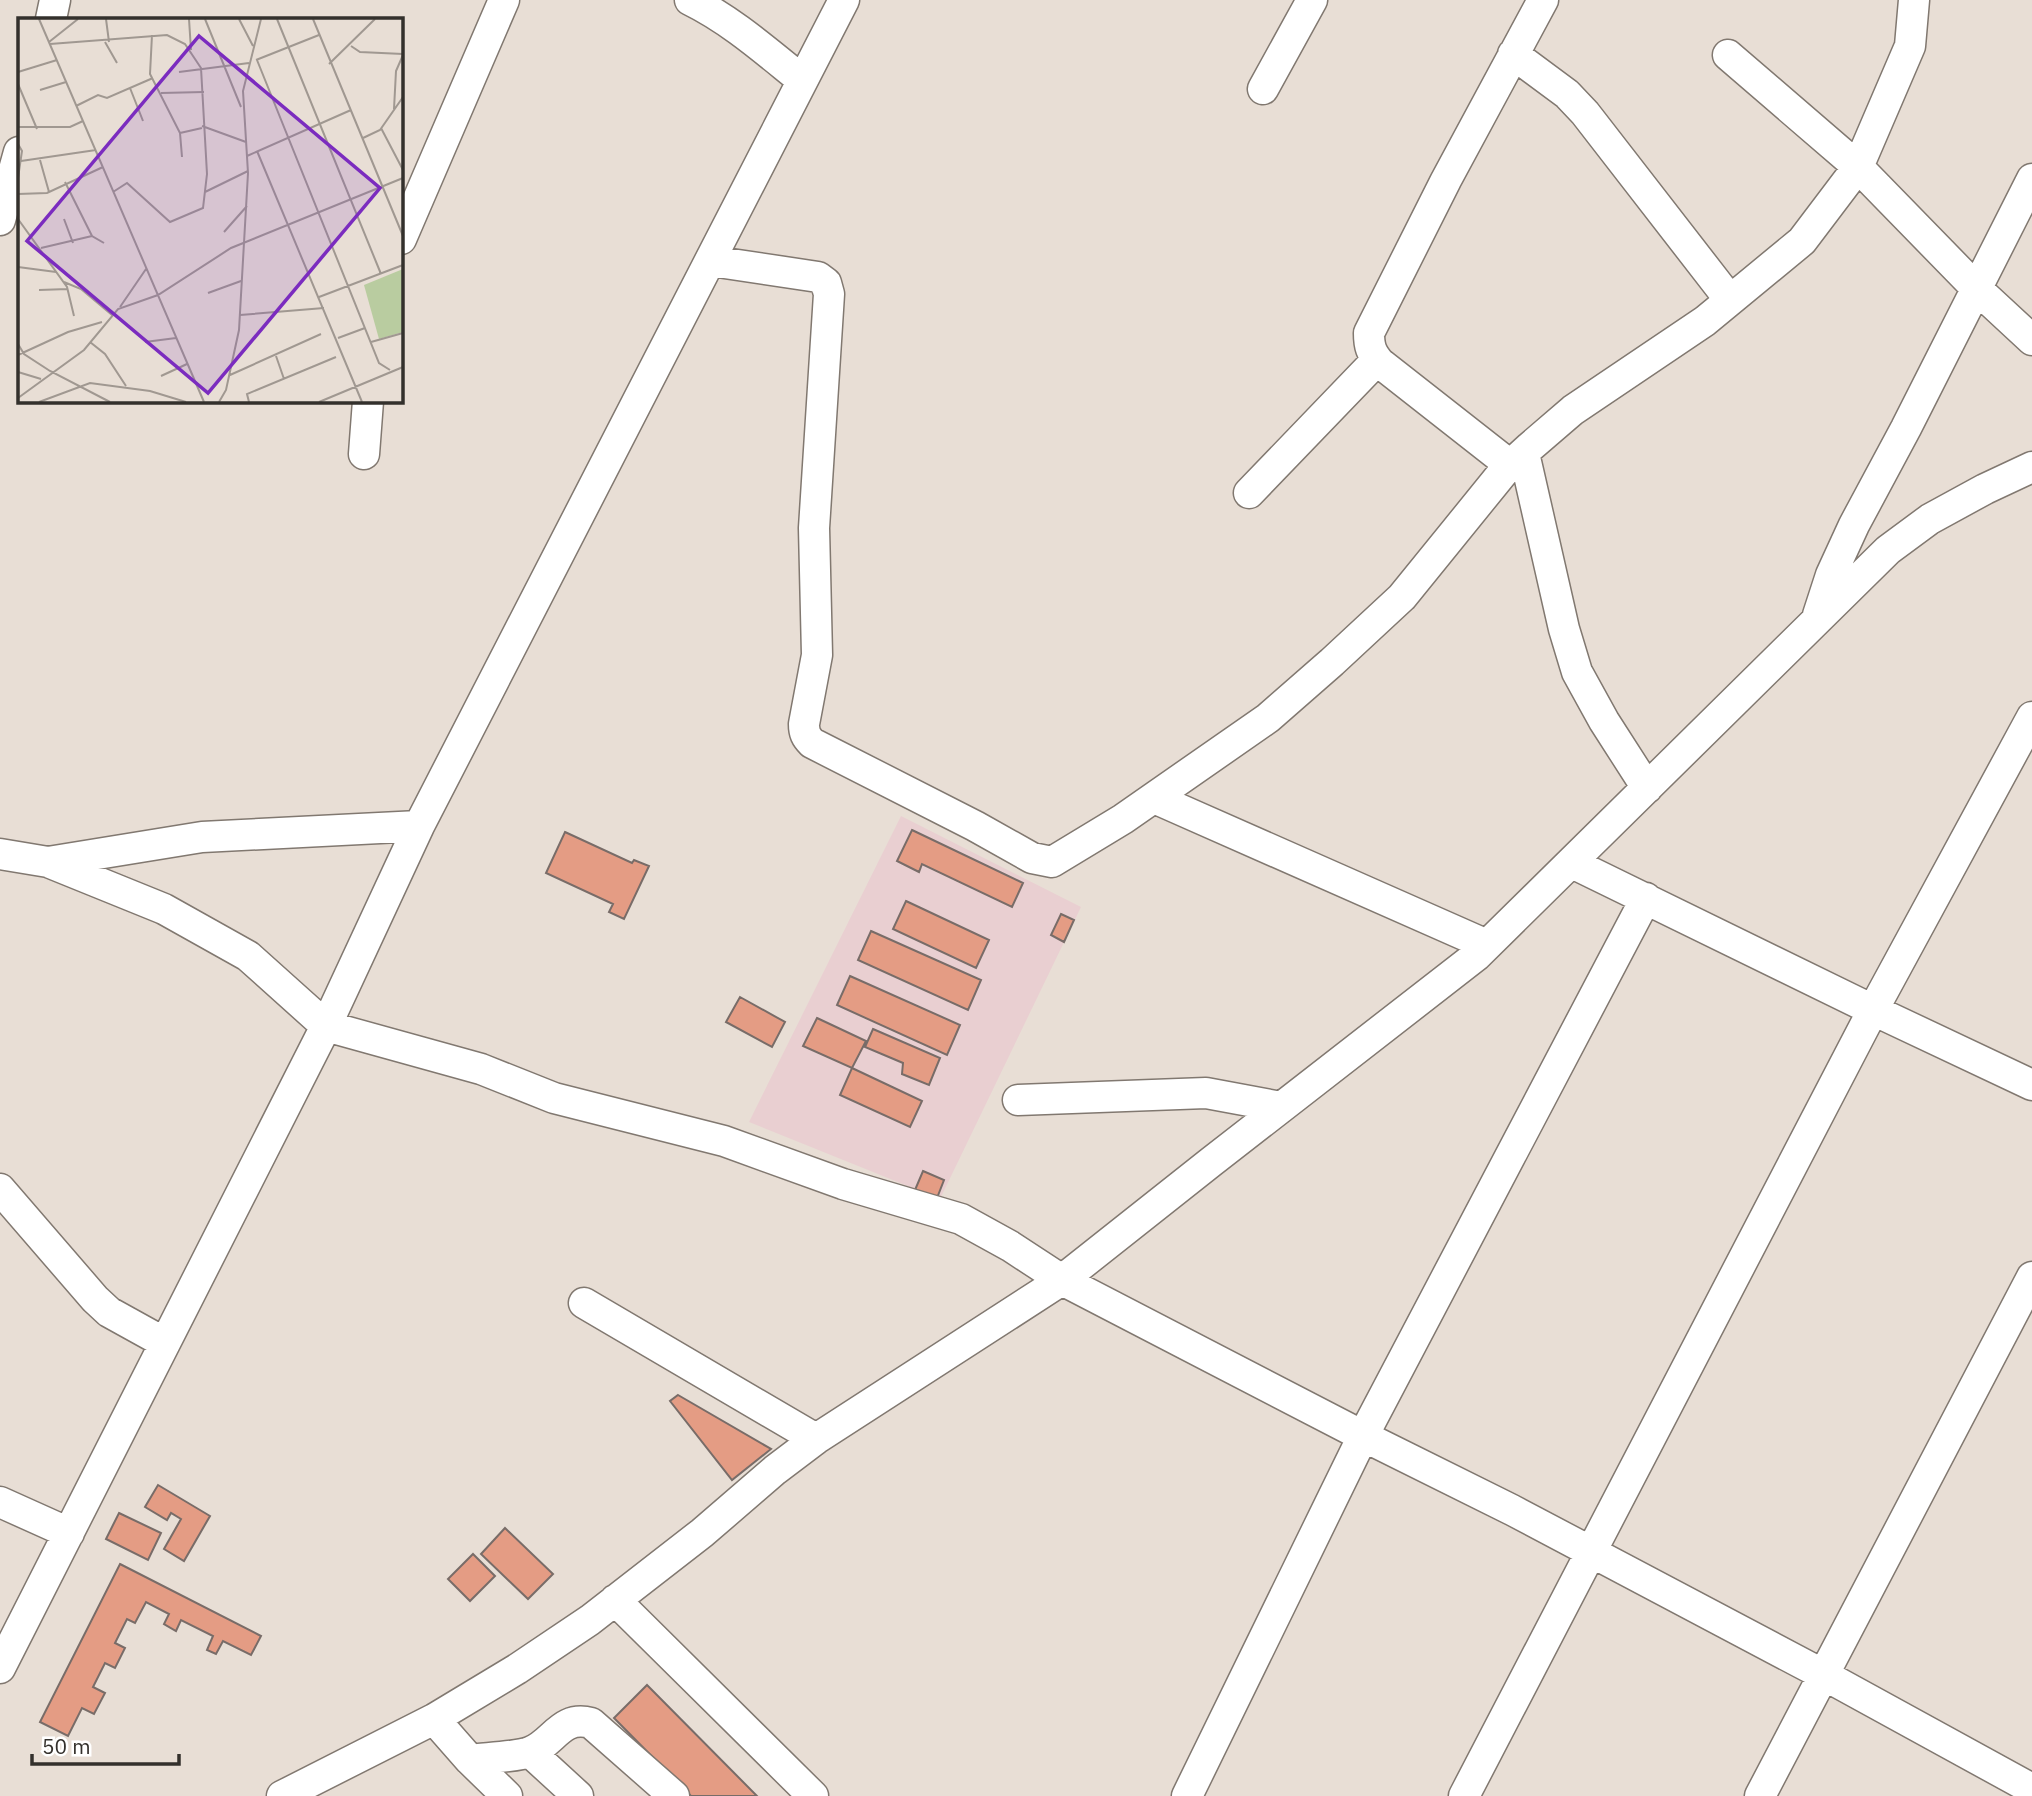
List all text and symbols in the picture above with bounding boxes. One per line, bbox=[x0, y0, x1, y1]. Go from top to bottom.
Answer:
inset map bbox=[18, 18, 402, 402]
scale bar bbox=[32, 1722, 178, 1766]
text: 50 m bbox=[42, 1732, 91, 1760]

